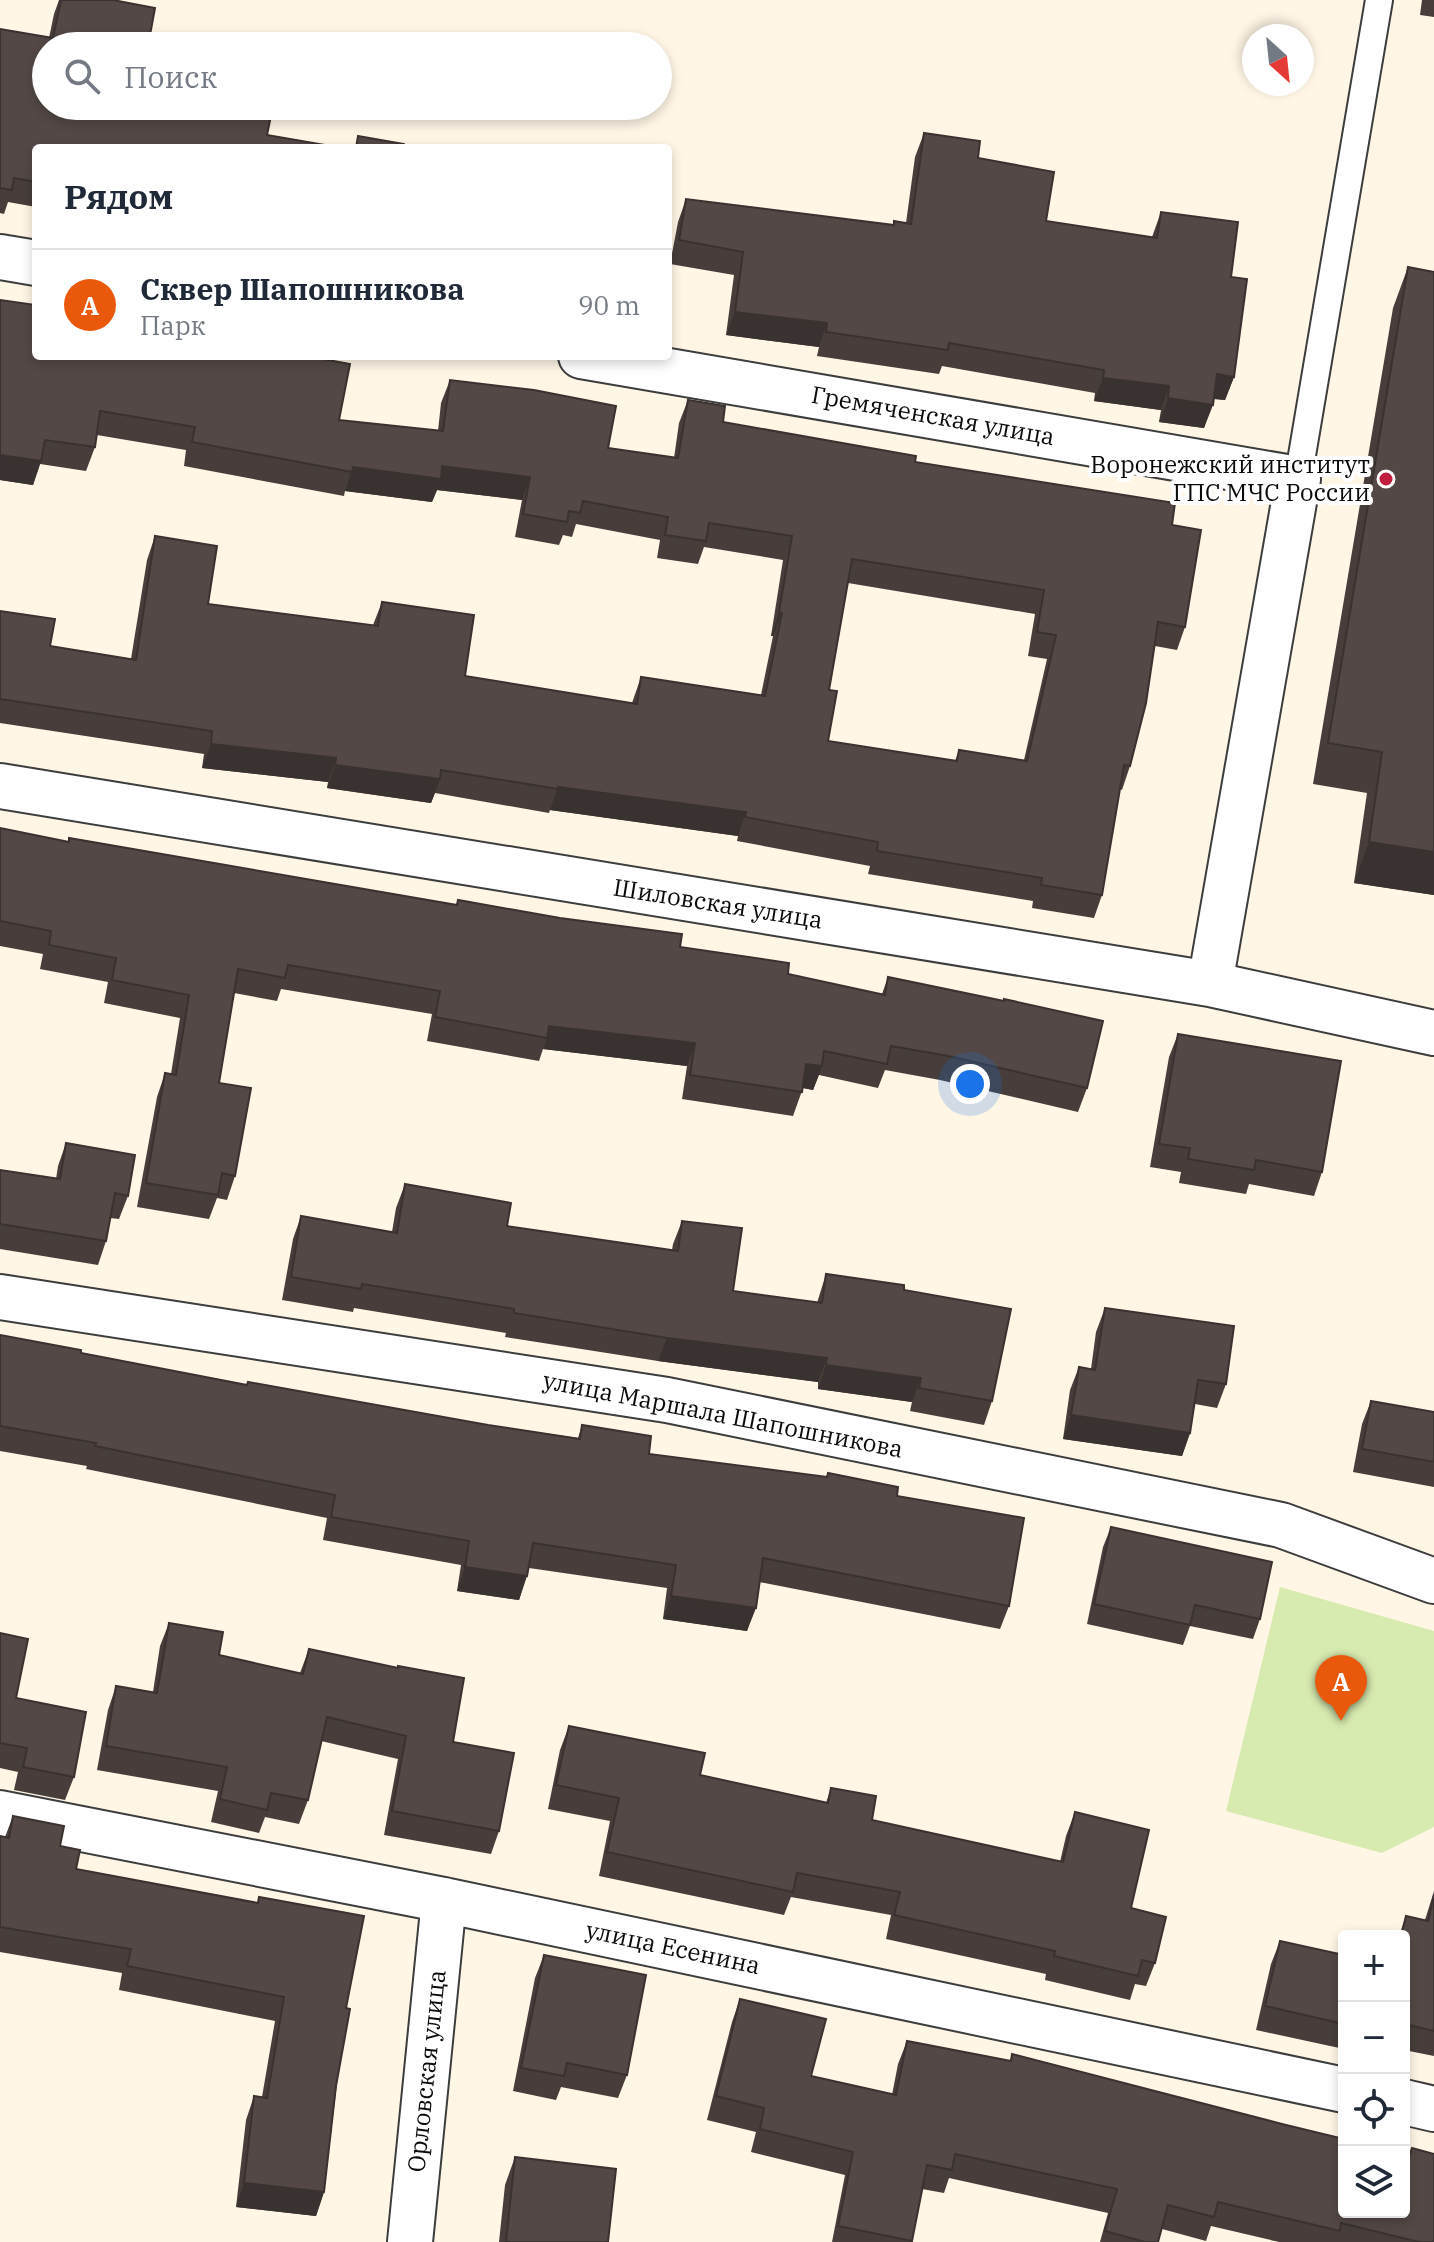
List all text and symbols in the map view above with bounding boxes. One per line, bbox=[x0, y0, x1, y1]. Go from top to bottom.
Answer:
north arrow bbox=[1242, 24, 1314, 96]
search box bbox=[32, 32, 672, 120]
icon: search bbox=[60, 54, 104, 98]
text: Поиск bbox=[124, 57, 217, 96]
text: Рядом bbox=[64, 174, 173, 218]
text: Сквер Шапошникова bbox=[140, 269, 465, 308]
text: A bbox=[81, 288, 99, 322]
text: 90 m bbox=[578, 288, 640, 322]
text: Парк bbox=[140, 308, 206, 342]
street label: Гремяченская улица bbox=[809, 378, 1057, 452]
place label: Воронежский институт ГПС МЧС России bbox=[1090, 448, 1370, 508]
marker: Воронежский институт ГПС МЧС России bbox=[1377, 470, 1395, 488]
street label: Шиловская улица bbox=[611, 871, 825, 935]
your location bbox=[950, 1064, 990, 1104]
street label: улица Маршала Шапошникова bbox=[541, 1363, 906, 1465]
pin: A bbox=[1315, 1655, 1367, 1721]
street label: улица Есенина bbox=[583, 1913, 763, 1981]
map controls bbox=[1338, 1930, 1410, 2218]
button: + bbox=[1338, 1930, 1410, 2002]
street label: Орловская улица bbox=[399, 1968, 453, 2174]
button: − bbox=[1338, 2002, 1410, 2074]
button: locate bbox=[1338, 2074, 1410, 2146]
button: layers bbox=[1338, 2146, 1410, 2218]

